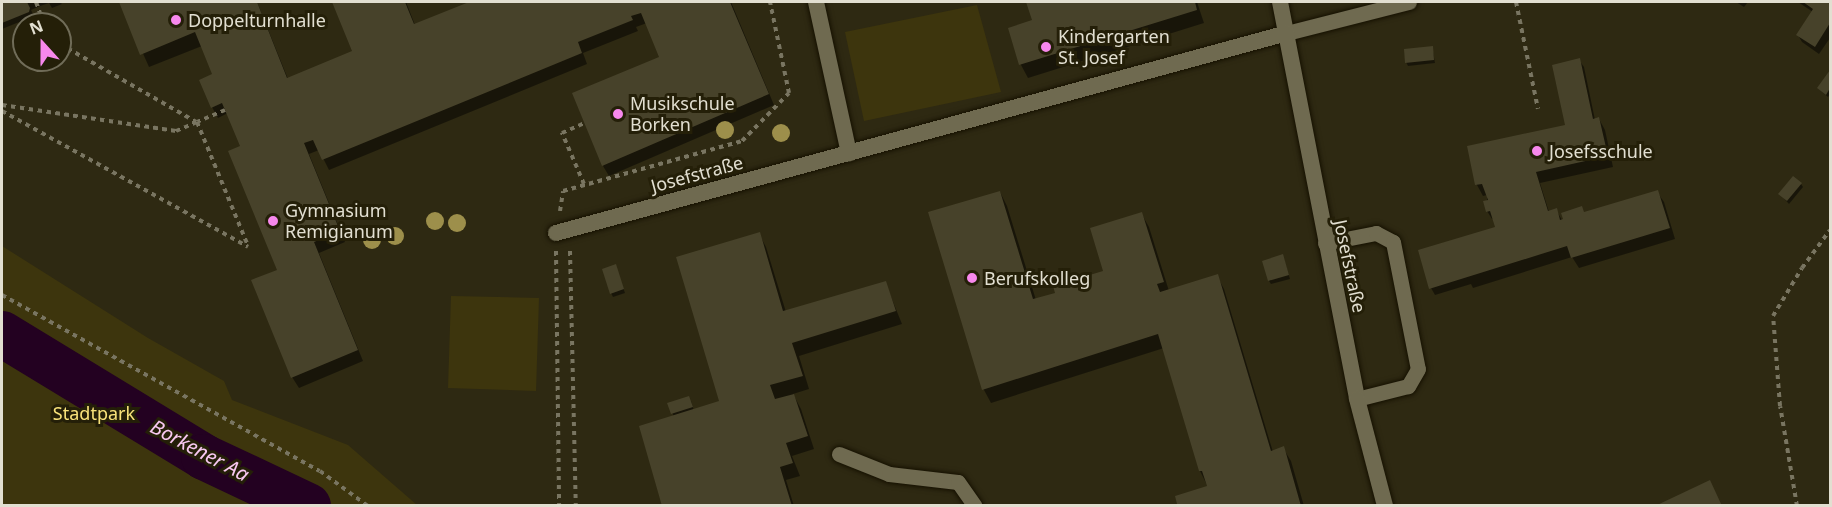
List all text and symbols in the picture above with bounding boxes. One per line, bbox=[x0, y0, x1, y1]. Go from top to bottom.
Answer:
place label: Doppelturnhalle bbox=[188, 9, 326, 31]
north arrow bbox=[12, 12, 72, 72]
marker: Doppelturnhalle bbox=[169, 13, 183, 27]
text: N bbox=[26, 14, 46, 40]
place label: Kindergarten St. Josef bbox=[1058, 26, 1170, 68]
marker: Kindergarten St. Josef bbox=[1039, 40, 1053, 54]
place label: Musikschule Borken bbox=[630, 93, 735, 136]
marker: Musikschule Borken bbox=[611, 107, 625, 121]
place label: Josefsschule bbox=[1549, 140, 1653, 162]
marker: Josefsschule bbox=[1530, 144, 1544, 158]
street label: Josefstraße bbox=[649, 151, 745, 197]
place label: Gymnasium Remigianum bbox=[285, 200, 393, 242]
marker: Gymnasium Remigianum bbox=[266, 214, 280, 228]
street label: Josefstraße bbox=[1330, 218, 1370, 314]
place label: Berufskolleg bbox=[984, 267, 1090, 289]
marker: Berufskolleg bbox=[965, 271, 979, 285]
park label: Stadtpark bbox=[53, 402, 135, 424]
water label: Borkener Aa bbox=[147, 414, 253, 486]

